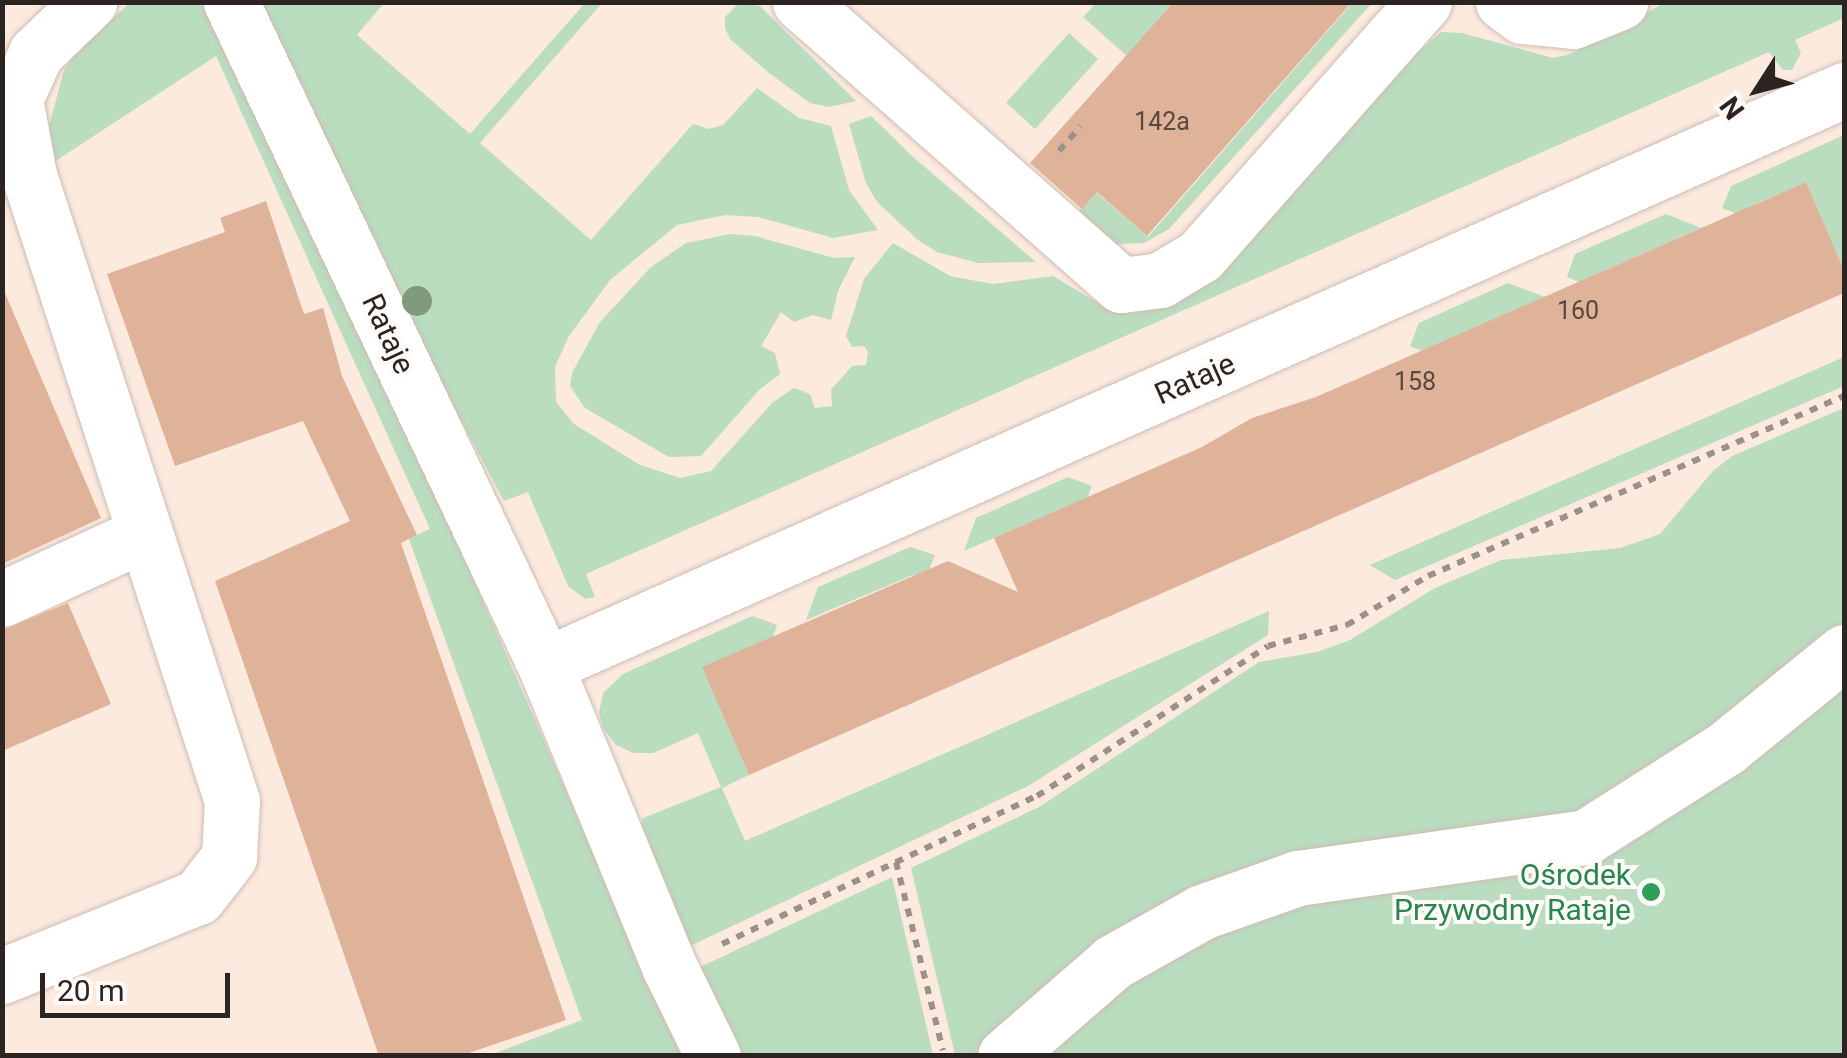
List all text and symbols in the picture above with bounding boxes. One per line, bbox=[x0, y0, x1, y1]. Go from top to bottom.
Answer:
north arrow bbox=[1707, 40, 1807, 140]
text: N bbox=[1713, 90, 1751, 126]
house number: 142a bbox=[1134, 107, 1190, 137]
street label: Rataje bbox=[354, 288, 422, 380]
house number: 160 bbox=[1557, 296, 1599, 326]
street label: Rataje bbox=[1149, 345, 1241, 413]
house number: 158 bbox=[1394, 367, 1436, 397]
place label: Ośrodek Przywodny Rataje bbox=[1394, 857, 1631, 928]
marker: Ośrodek Przywodny Rataje bbox=[1640, 881, 1662, 903]
scale bar bbox=[45, 953, 235, 1015]
text: 20 m bbox=[57, 973, 124, 1008]

